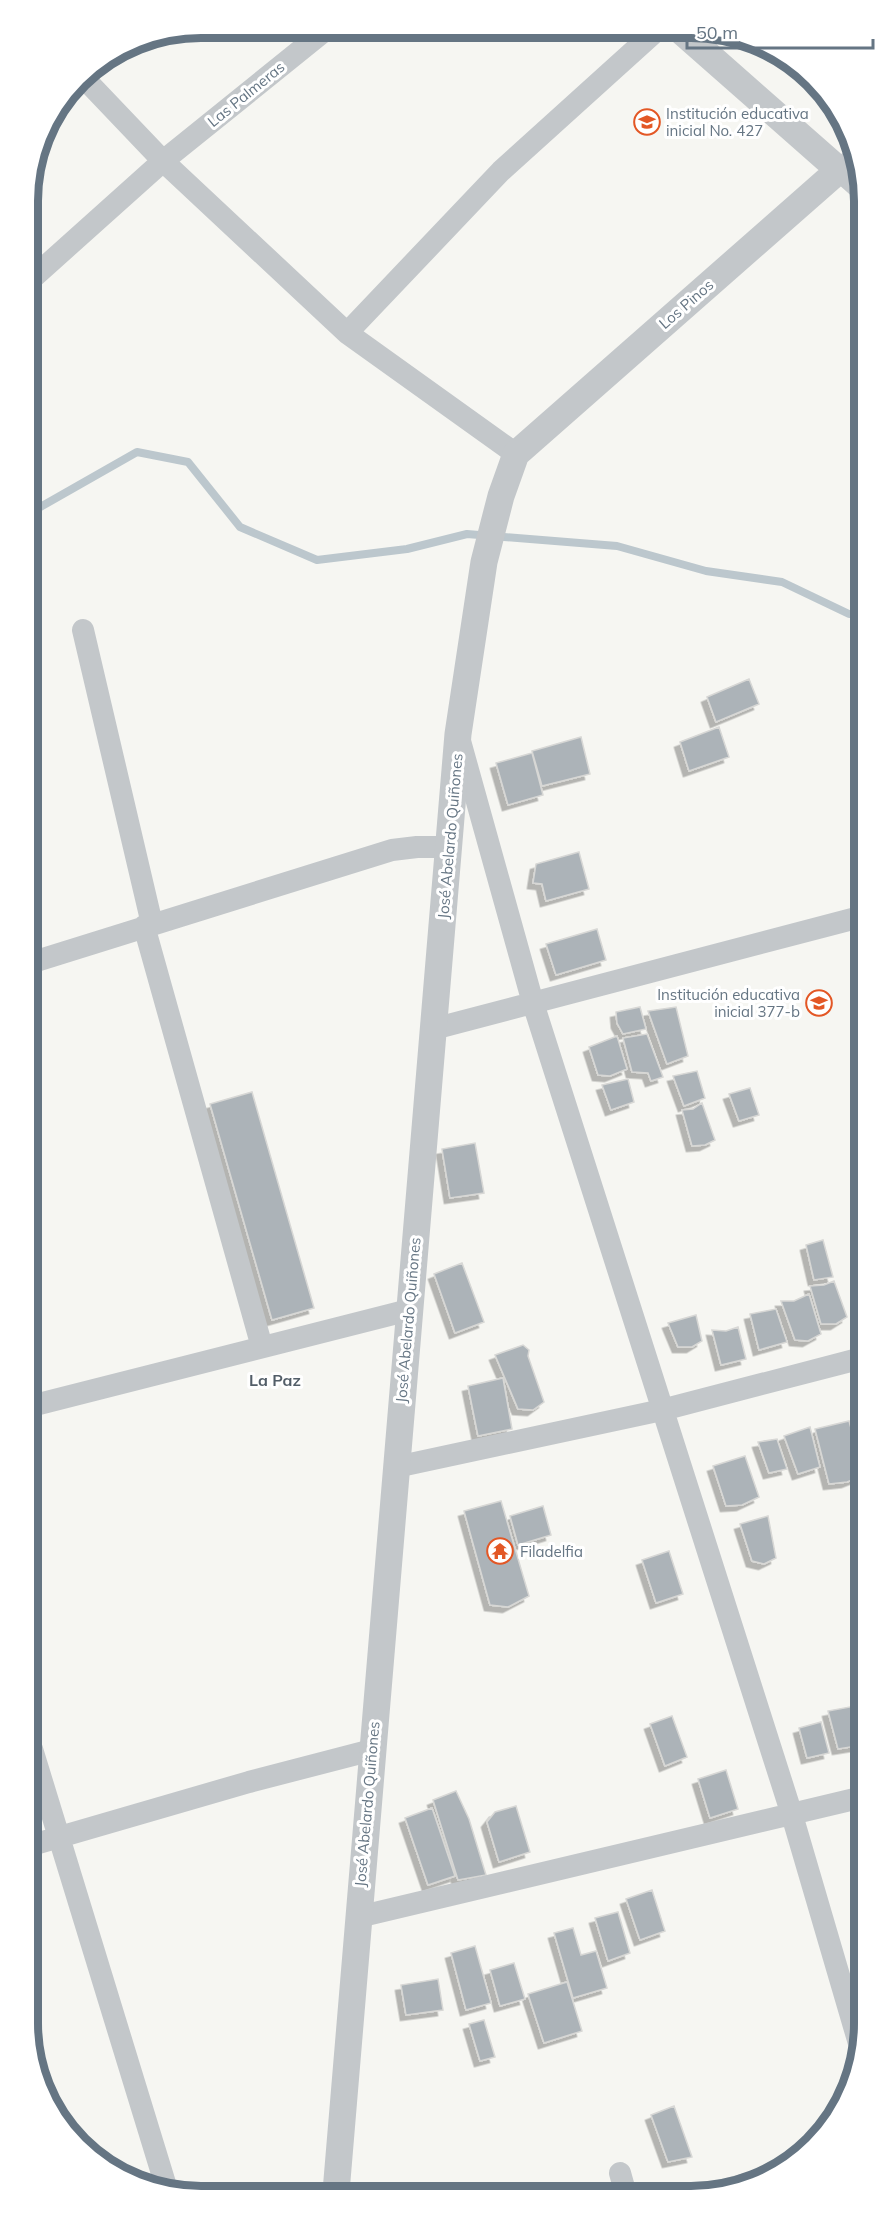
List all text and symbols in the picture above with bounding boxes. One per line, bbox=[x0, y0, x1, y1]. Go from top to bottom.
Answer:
scale bar bbox=[687, 12, 873, 50]
text: 50 m bbox=[696, 21, 738, 44]
street label: Las Palmeras bbox=[204, 57, 288, 131]
place label: Institución educativa inicial No. 427 bbox=[666, 104, 809, 140]
school or university icon: Institución educativa inicial No. 427 bbox=[632, 107, 662, 137]
street label: Los Pinos bbox=[655, 275, 717, 333]
street label: José Abelardo Quiñones bbox=[433, 752, 467, 920]
place label: Institución educativa inicial 377-b bbox=[657, 985, 800, 1021]
school or university icon: Institución educativa inicial 377-b bbox=[804, 988, 834, 1018]
street label: José Abelardo Quiñones bbox=[391, 1236, 425, 1404]
district label: La Paz bbox=[249, 1370, 301, 1390]
temple icon: Filadelfia bbox=[485, 1536, 515, 1566]
place label: Filadelfia bbox=[520, 1542, 583, 1561]
street label: José Abelardo Quiñones bbox=[350, 1720, 384, 1888]

